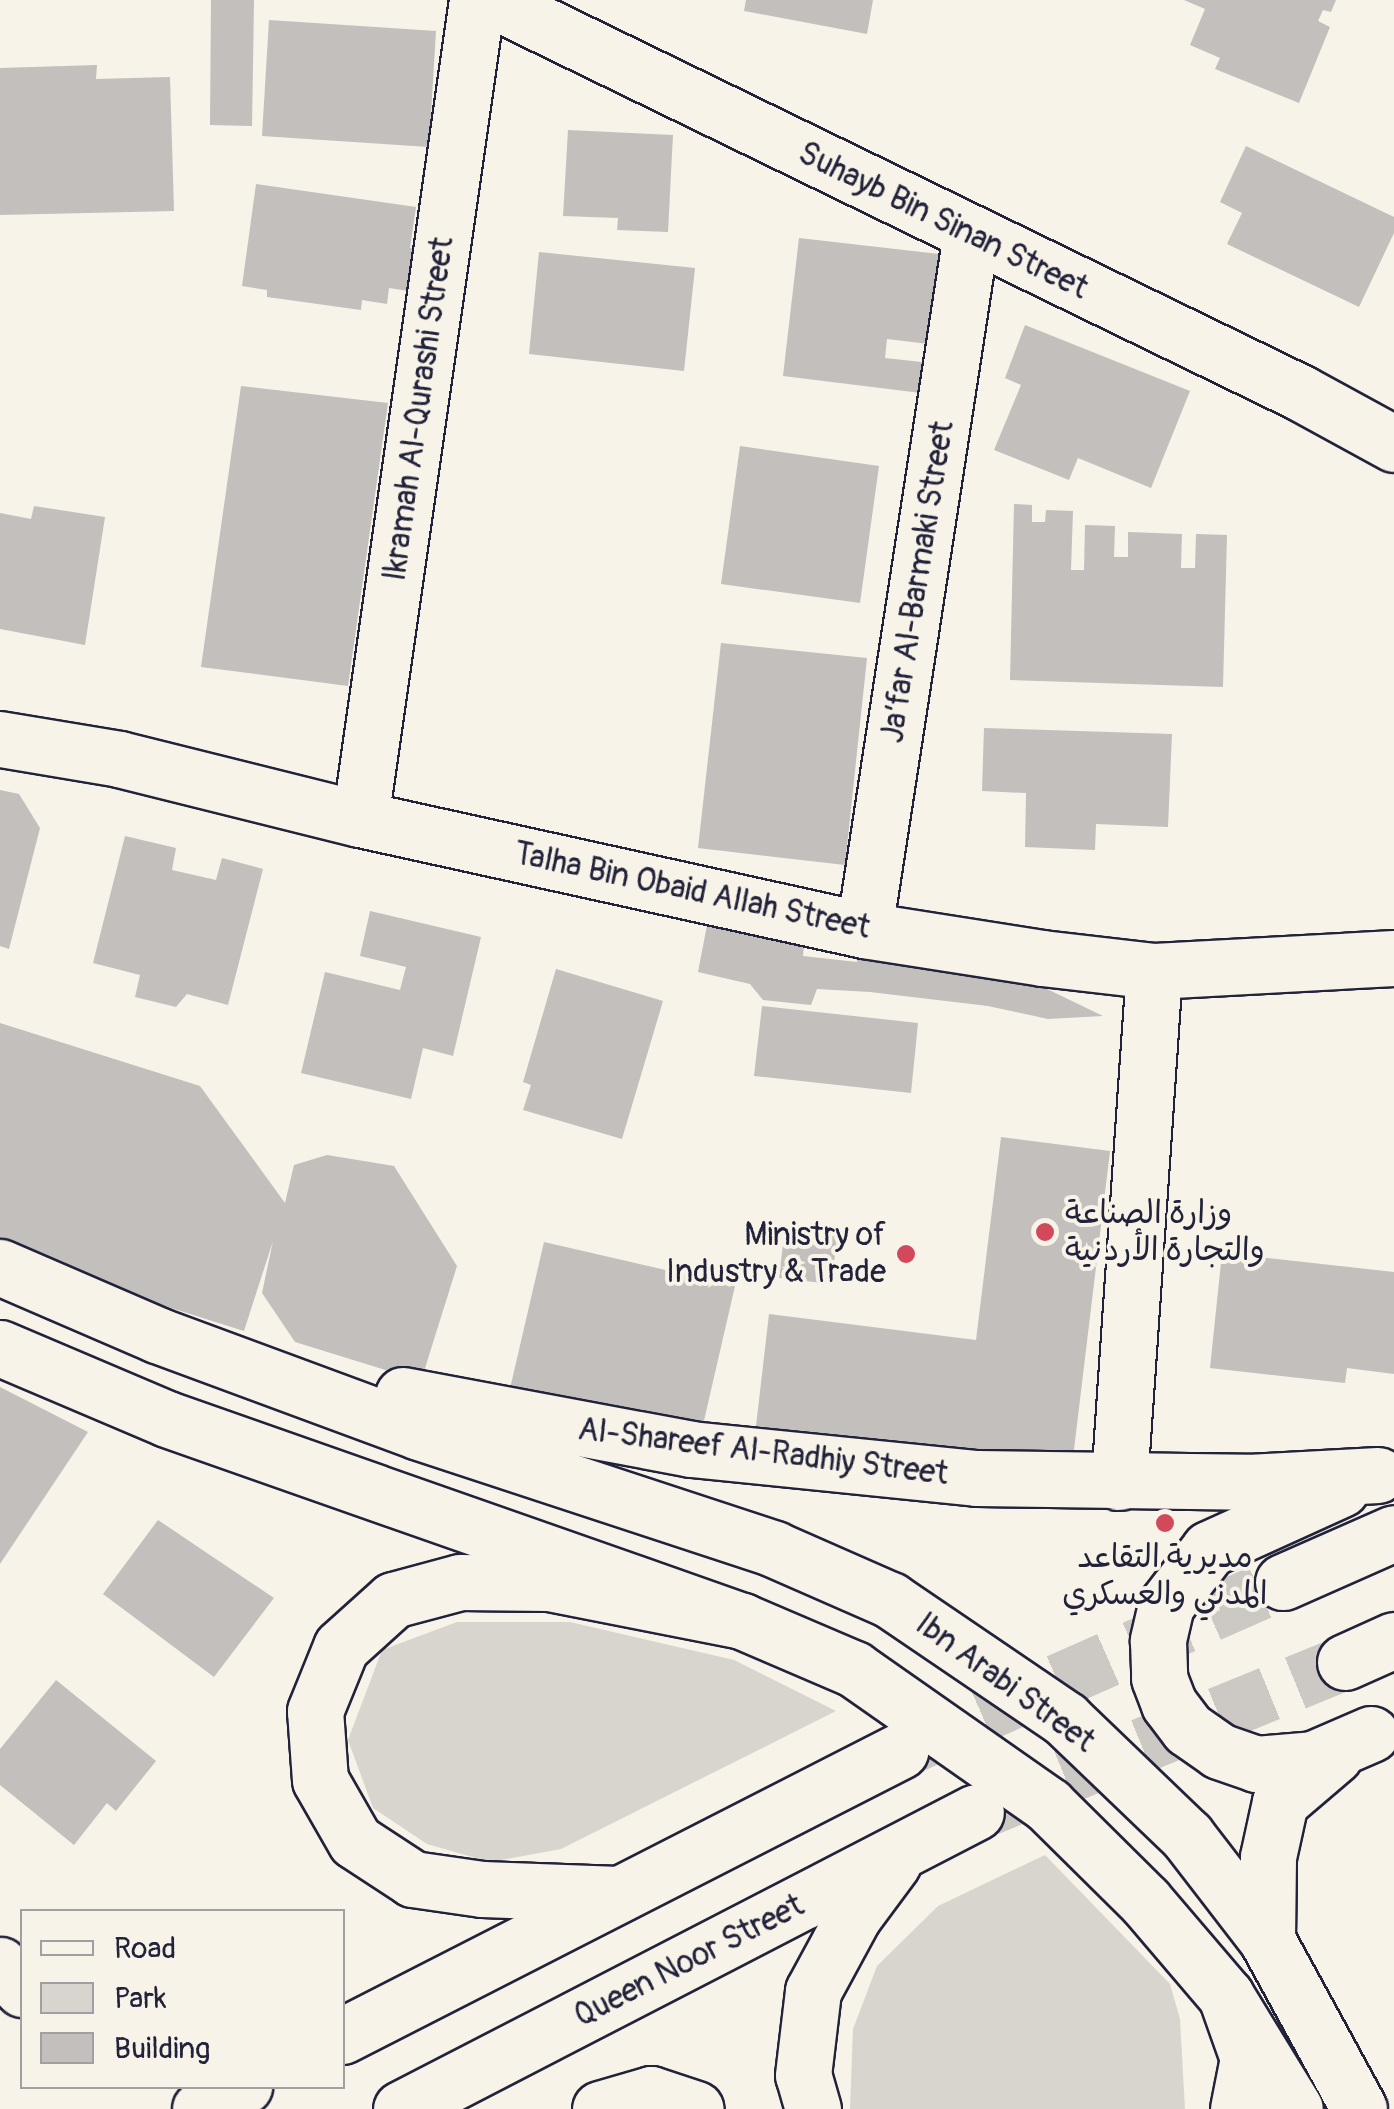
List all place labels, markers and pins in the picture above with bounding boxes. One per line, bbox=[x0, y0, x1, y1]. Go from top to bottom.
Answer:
place label: وزارة الصناعة والتجارة الأردنية bbox=[1065, 1195, 1265, 1270]
place label: Ministry of Industry & Trade bbox=[666, 1217, 886, 1292]
marker: وزارة الصناعة والتجارة الأردنية bbox=[1034, 1221, 1056, 1243]
marker: Ministry of Industry & Trade bbox=[895, 1243, 917, 1265]
marker: مديرية التقاعد المدني والعسكري bbox=[1154, 1512, 1176, 1534]
place label: مديرية التقاعد المدني والعسكري bbox=[1062, 1539, 1268, 1614]

